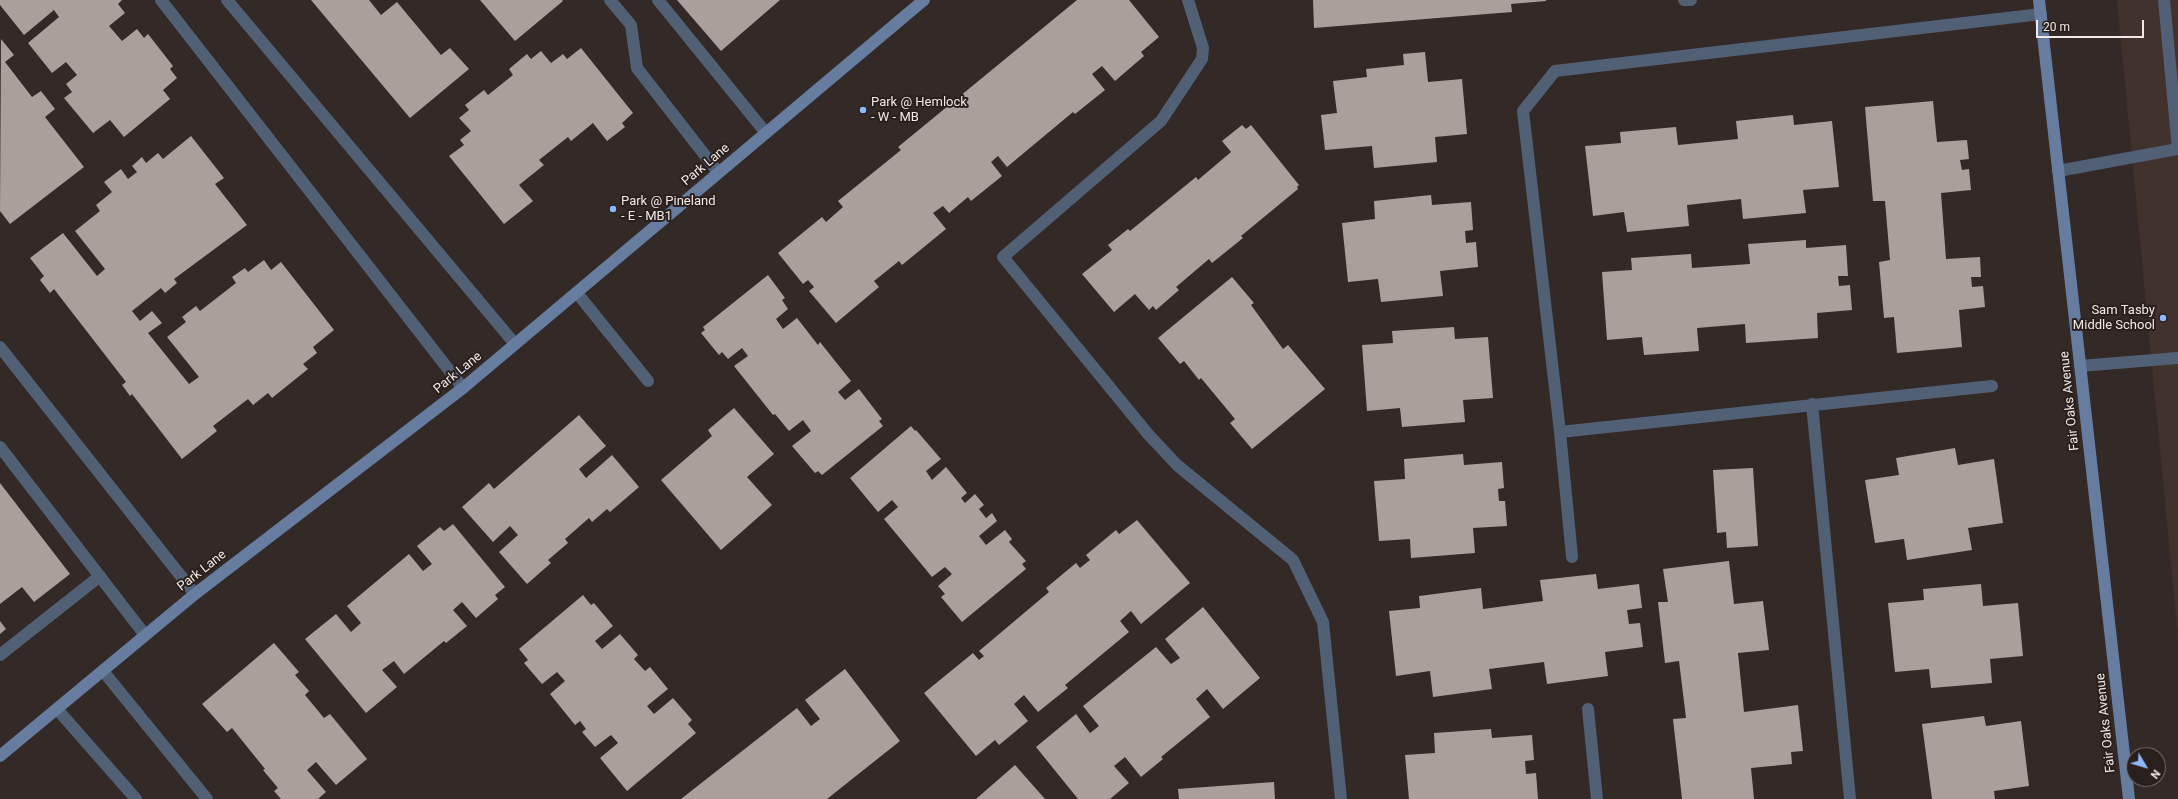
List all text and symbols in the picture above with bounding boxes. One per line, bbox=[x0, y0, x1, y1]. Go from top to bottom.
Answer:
scale bar bbox=[2038, 12, 2146, 38]
text: 20 m bbox=[2043, 20, 2070, 34]
place label: Park @ Hemlock - W - MB bbox=[871, 95, 967, 126]
marker: Park @ Hemlock - W - MB bbox=[858, 105, 868, 115]
street label: Park Lane bbox=[679, 141, 733, 189]
place label: Park @ Pineland - E - MB1 bbox=[621, 194, 715, 225]
marker: Park @ Pineland - E - MB1 bbox=[608, 204, 618, 214]
place label: Sam Tasby Middle School bbox=[2073, 303, 2155, 334]
marker: Sam Tasby Middle School bbox=[2158, 313, 2168, 323]
street label: Park Lane bbox=[431, 349, 485, 397]
street label: Fair Oaks Avenue bbox=[2057, 351, 2083, 451]
street label: Park Lane bbox=[175, 547, 229, 595]
street label: Fair Oaks Avenue bbox=[2093, 673, 2119, 773]
north arrow bbox=[2126, 747, 2166, 787]
text: N bbox=[2148, 767, 2163, 781]

